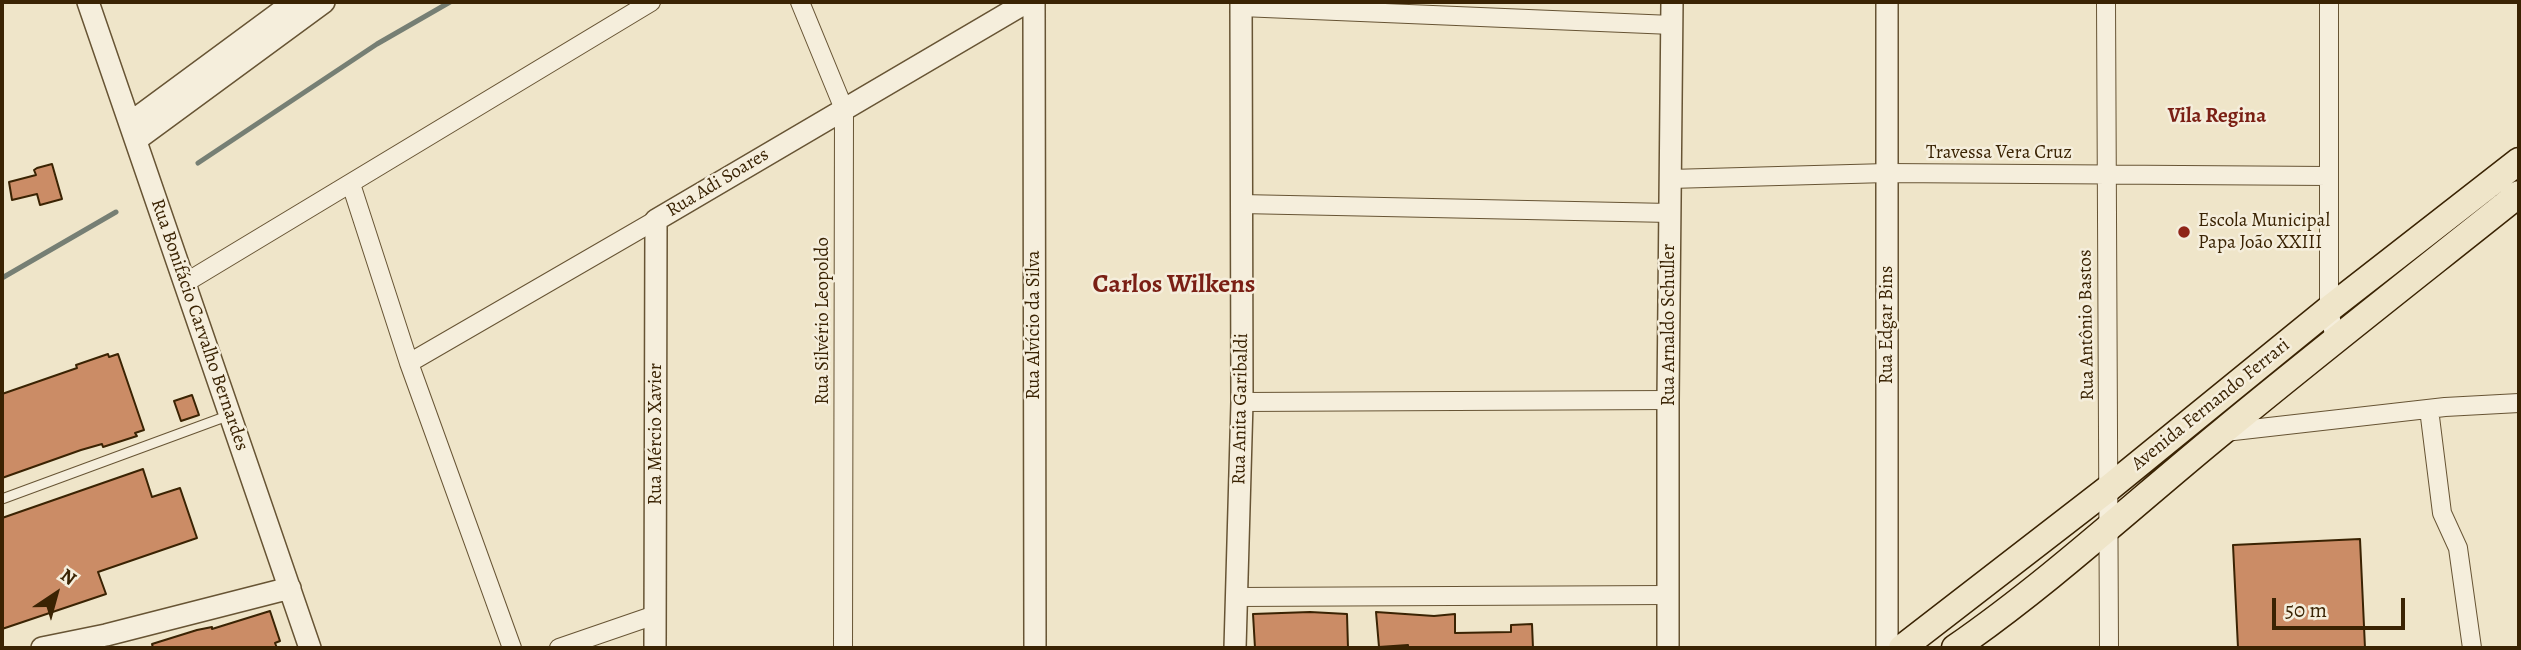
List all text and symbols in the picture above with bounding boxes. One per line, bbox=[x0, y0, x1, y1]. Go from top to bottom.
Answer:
district label: Vila Regina bbox=[2168, 104, 2266, 130]
street label: Travessa Vera Cruz bbox=[1926, 142, 2072, 164]
street label: Rua Adi Soares bbox=[663, 144, 773, 222]
street label: Rua Bonifácio Carvalho Bernardes bbox=[145, 196, 253, 454]
place label: Escola Municipal Papa João XXIII bbox=[2198, 210, 2330, 254]
marker: Escola Municipal Papa João XXIII bbox=[2176, 224, 2192, 240]
street label: Rua Silvério Leopoldo bbox=[812, 237, 834, 405]
street label: Rua Arnaldo Schuller bbox=[1658, 244, 1680, 406]
street label: Rua Antônio Bastos bbox=[2074, 249, 2100, 401]
street label: Rua Alvício da Silva bbox=[1023, 250, 1045, 400]
street label: Rua Edgar Bins bbox=[1876, 266, 1898, 384]
district label: Carlos Wilkens bbox=[1093, 270, 1255, 302]
street label: Rua Anita Garibaldi bbox=[1228, 333, 1254, 485]
street label: Avenida Fernando Ferrari bbox=[2127, 334, 2295, 476]
street label: Rua Mércio Xavier bbox=[645, 363, 667, 505]
north arrow bbox=[21, 559, 91, 629]
text: N bbox=[55, 562, 82, 592]
scale bar bbox=[2276, 584, 2409, 628]
text: 50 m bbox=[2285, 596, 2327, 624]

